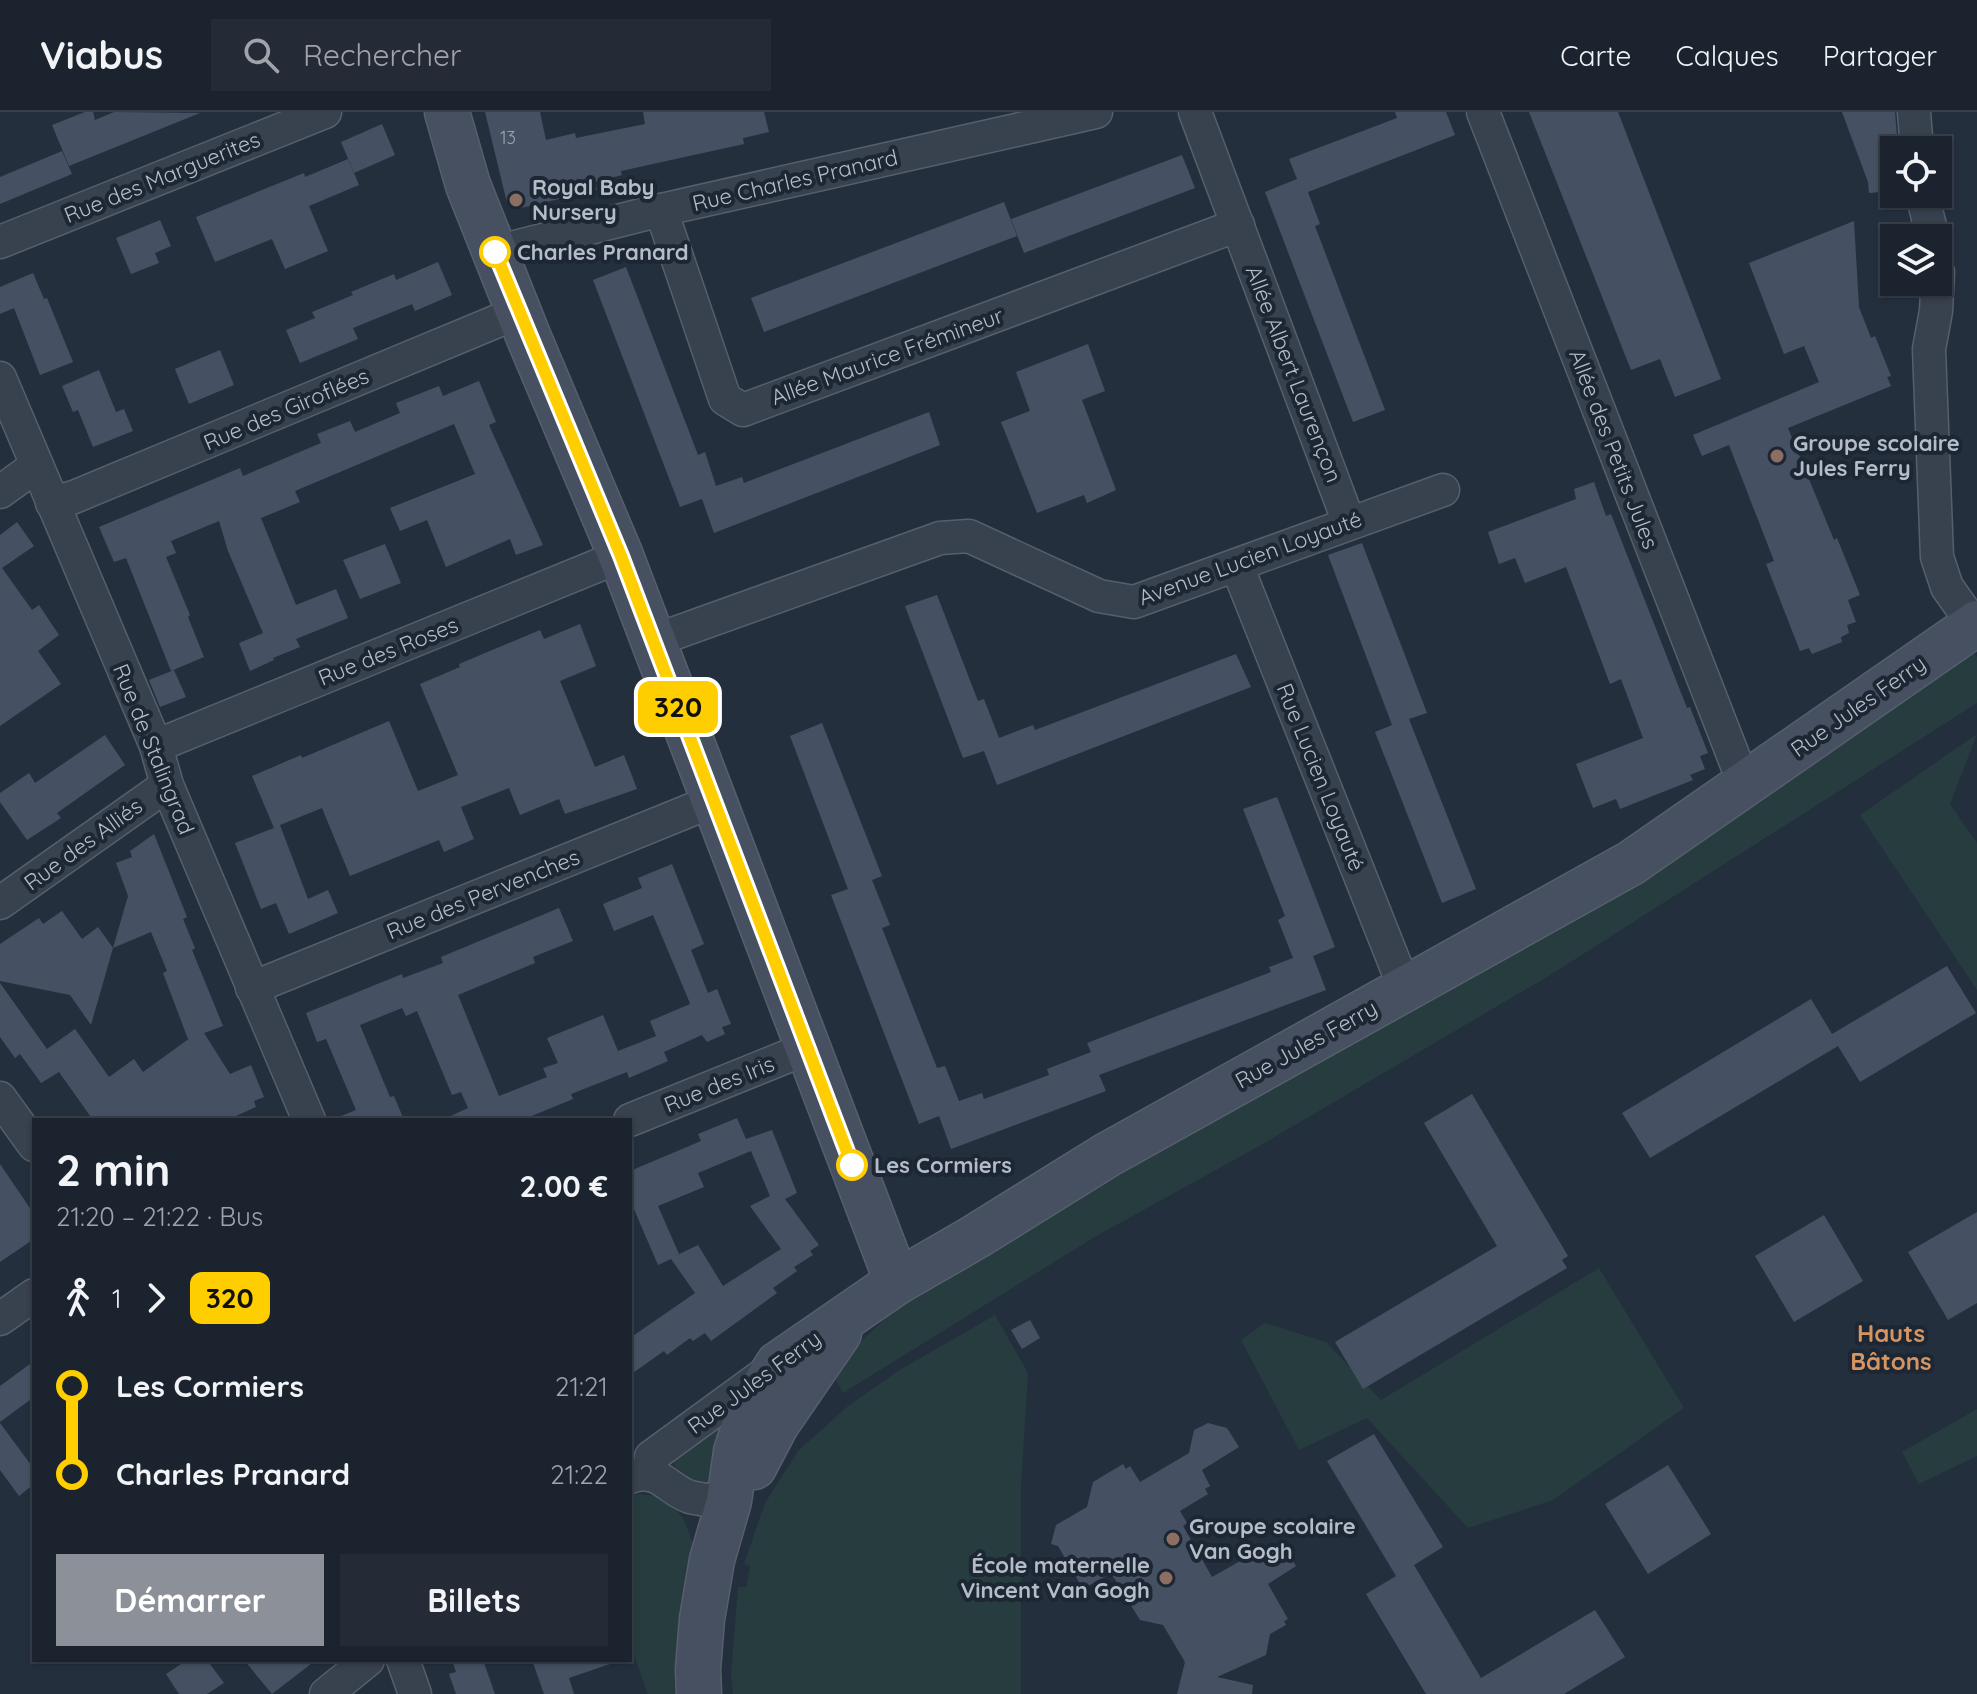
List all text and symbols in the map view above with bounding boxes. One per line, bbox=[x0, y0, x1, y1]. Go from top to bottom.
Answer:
search box bbox=[211, 19, 771, 91]
text: Viabus bbox=[40, 31, 163, 79]
icon: search bbox=[239, 33, 283, 77]
text: Rechercher bbox=[303, 36, 462, 74]
text: Carte bbox=[1560, 38, 1631, 73]
text: Calques bbox=[1675, 38, 1779, 73]
text: Partager bbox=[1823, 38, 1937, 73]
street label: Rue des Marguerites bbox=[60, 125, 264, 229]
house number: 13 bbox=[500, 126, 516, 149]
map controls bbox=[1880, 136, 1952, 296]
button: locate bbox=[1880, 136, 1952, 208]
street label: Rue Charles Pranard bbox=[690, 143, 900, 217]
place label: Royal Baby Nursery bbox=[532, 173, 655, 226]
marker: Royal Baby Nursery bbox=[507, 191, 525, 209]
button: layers bbox=[1880, 224, 1952, 296]
marker: Charles Pranard bbox=[480, 237, 510, 267]
place label: Charles Pranard bbox=[517, 238, 689, 266]
street label: Allée Albert Laurençon bbox=[1240, 262, 1348, 486]
street label: Allée Maurice Frémineur bbox=[767, 301, 1008, 411]
street label: Allée des Petits Jules bbox=[1563, 345, 1665, 553]
street label: Rue des Giroflées bbox=[199, 362, 373, 456]
place label: Groupe scolaire Jules Ferry bbox=[1793, 429, 1960, 482]
marker: Groupe scolaire Jules Ferry bbox=[1768, 447, 1786, 465]
street label: Avenue Lucien Loyauté bbox=[1135, 505, 1365, 611]
street label: Rue des Roses bbox=[314, 610, 462, 692]
street label: Rue Jules Ferry bbox=[1785, 649, 1931, 763]
street label: Rue de Stalingrad bbox=[107, 660, 201, 838]
street label: Rue Lucien Loyauté bbox=[1271, 679, 1371, 875]
line badge: 320 bbox=[632, 681, 724, 733]
text: 320 bbox=[654, 689, 702, 724]
street label: Rue des Alliés bbox=[18, 792, 148, 896]
street label: Rue des Pervenches bbox=[382, 842, 584, 946]
street label: Rue Jules Ferry bbox=[1230, 993, 1382, 1095]
street label: Rue des Iris bbox=[660, 1049, 778, 1119]
text: 2 min bbox=[56, 1142, 171, 1197]
marker: Les Cormiers bbox=[837, 1150, 867, 1180]
place label: Les Cormiers bbox=[874, 1151, 1012, 1179]
text: 2.00 € bbox=[519, 1167, 608, 1205]
text: 21:20 – 21:22 · Bus bbox=[56, 1200, 263, 1233]
icon: walk bbox=[56, 1276, 100, 1320]
icon: forward bbox=[134, 1276, 178, 1320]
text: 320 bbox=[206, 1280, 254, 1315]
text: 1 bbox=[112, 1282, 122, 1315]
district label: Hauts Bâtons bbox=[1850, 1318, 1932, 1376]
street label: Rue Jules Ferry bbox=[682, 1324, 826, 1440]
text: Les Cormiers bbox=[116, 1367, 304, 1405]
text: 21:21 bbox=[555, 1370, 608, 1403]
text: Charles Pranard bbox=[116, 1455, 350, 1493]
text: 21:22 bbox=[550, 1458, 608, 1491]
place label: Groupe scolaire Van Gogh bbox=[1189, 1512, 1356, 1565]
marker: Groupe scolaire Van Gogh bbox=[1164, 1530, 1182, 1548]
place label: École maternelle Vincent Van Gogh bbox=[960, 1551, 1150, 1604]
button: Démarrer bbox=[56, 1554, 324, 1646]
button: Billets bbox=[340, 1554, 608, 1646]
marker: École maternelle Vincent Van Gogh bbox=[1157, 1569, 1175, 1587]

